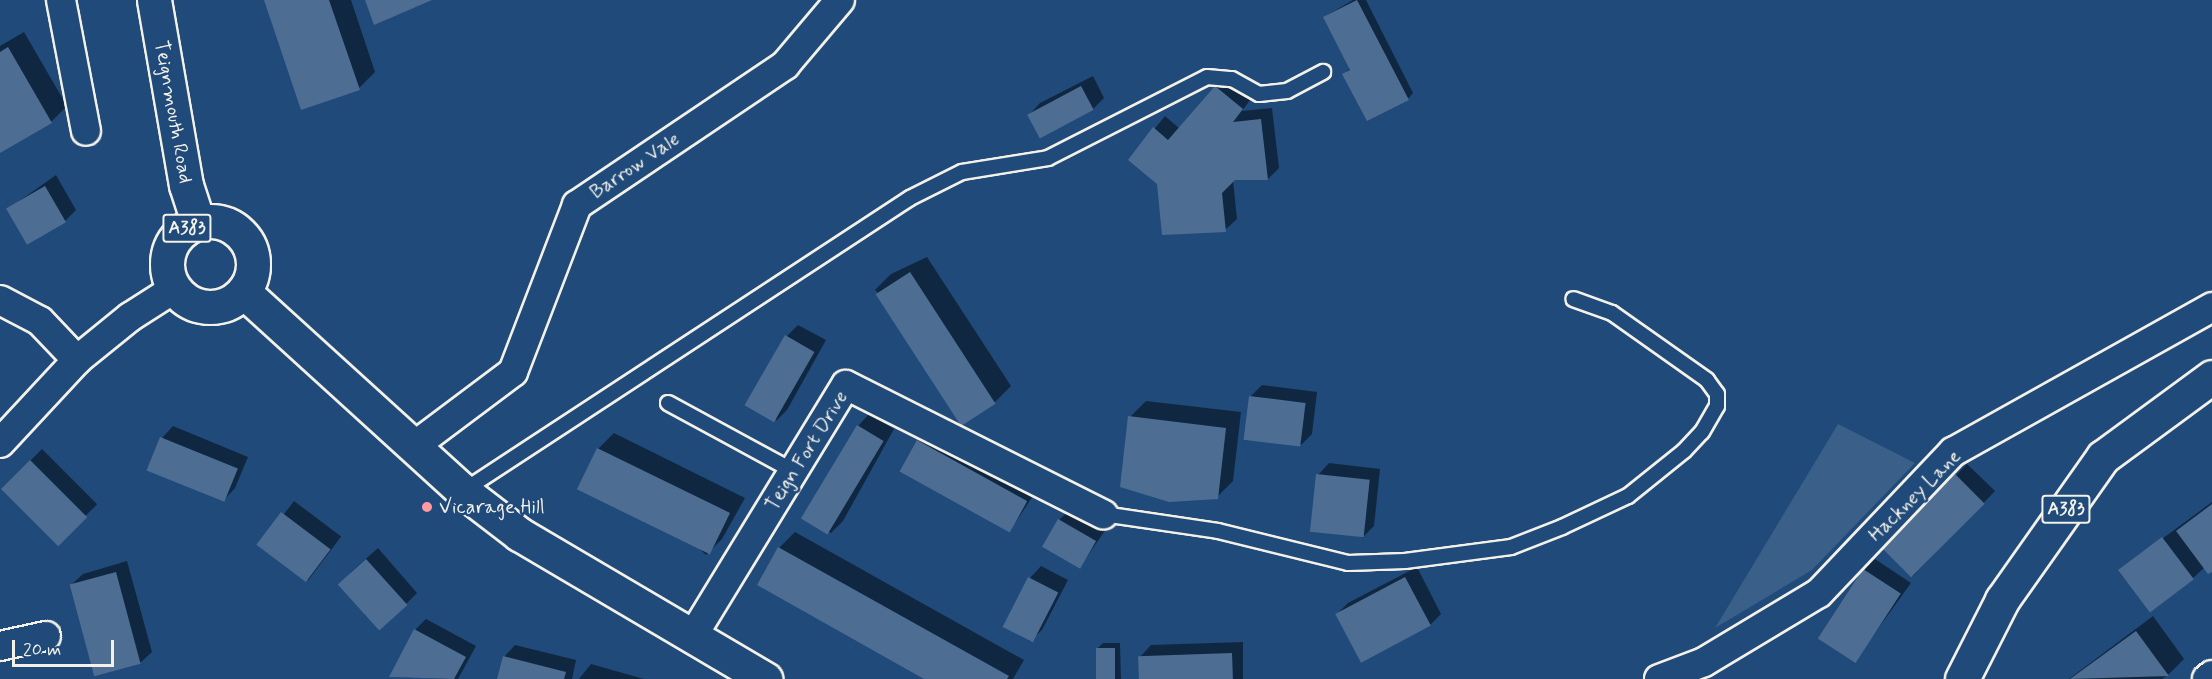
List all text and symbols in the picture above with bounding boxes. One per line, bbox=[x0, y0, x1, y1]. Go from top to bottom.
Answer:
street label: Teignmouth Road bbox=[149, 39, 197, 185]
street label: Barrow Vale bbox=[586, 127, 684, 205]
road number: A383 bbox=[162, 213, 213, 243]
street label: Teign Fort Drive bbox=[761, 387, 853, 515]
street label: Hackney Lane bbox=[1864, 445, 1966, 547]
road number: A383 bbox=[2040, 494, 2092, 524]
place label: Vicarage Hill bbox=[439, 495, 547, 519]
marker: Vicarage Hill bbox=[420, 500, 434, 514]
scale bar bbox=[15, 628, 117, 666]
text: 20 m bbox=[23, 638, 61, 662]

